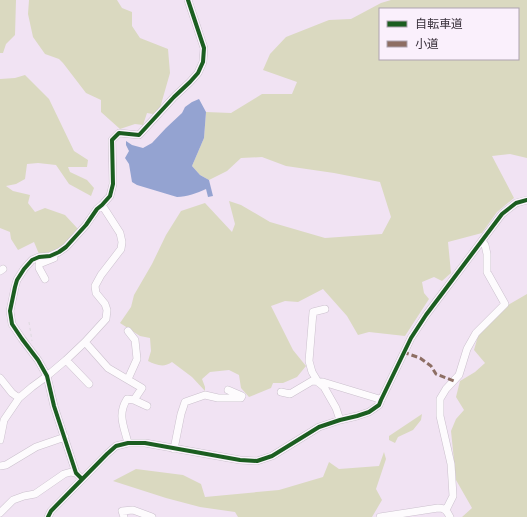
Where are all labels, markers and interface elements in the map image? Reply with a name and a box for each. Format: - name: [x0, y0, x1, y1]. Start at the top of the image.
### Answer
- legend: [379, 8, 519, 60]
- text: 自転車道: [415, 17, 463, 31]
- text: 小道: [415, 37, 439, 51]

